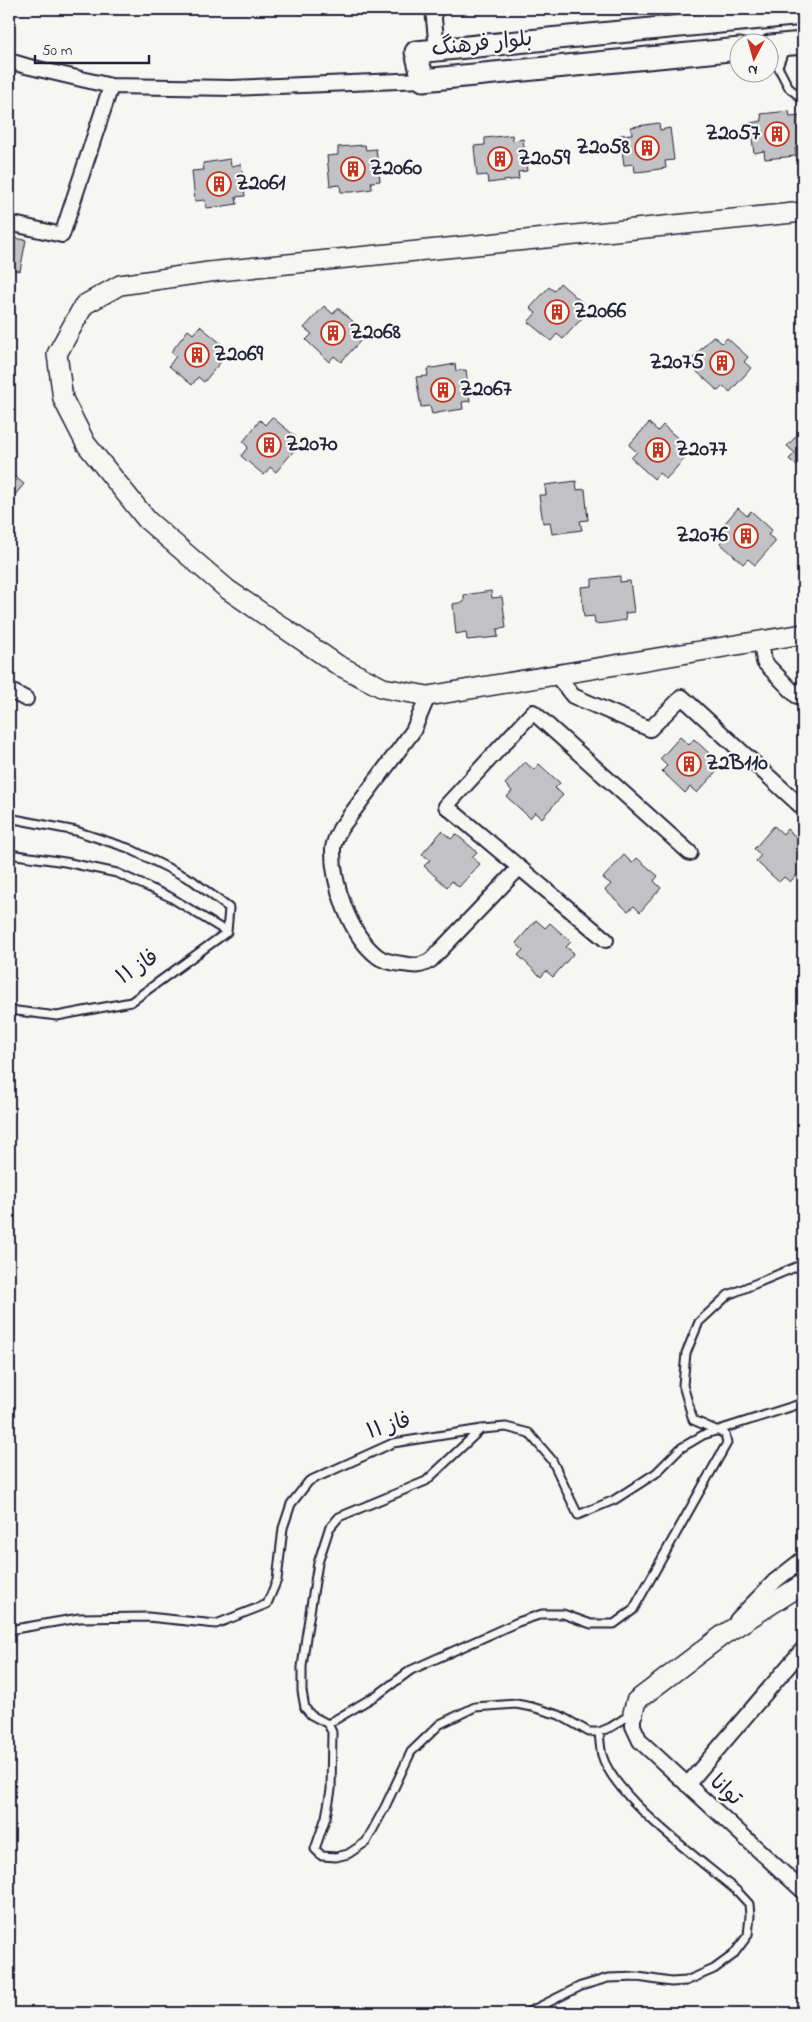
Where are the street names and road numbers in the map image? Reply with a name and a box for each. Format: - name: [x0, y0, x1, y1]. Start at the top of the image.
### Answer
- street label: بلوار فرهنگ: [430, 24, 534, 66]
- street label: فاز ۱۱: [110, 942, 166, 994]
- street label: فاز ۱۱: [363, 1405, 415, 1449]
- street label: توانا: [702, 1768, 749, 1815]

